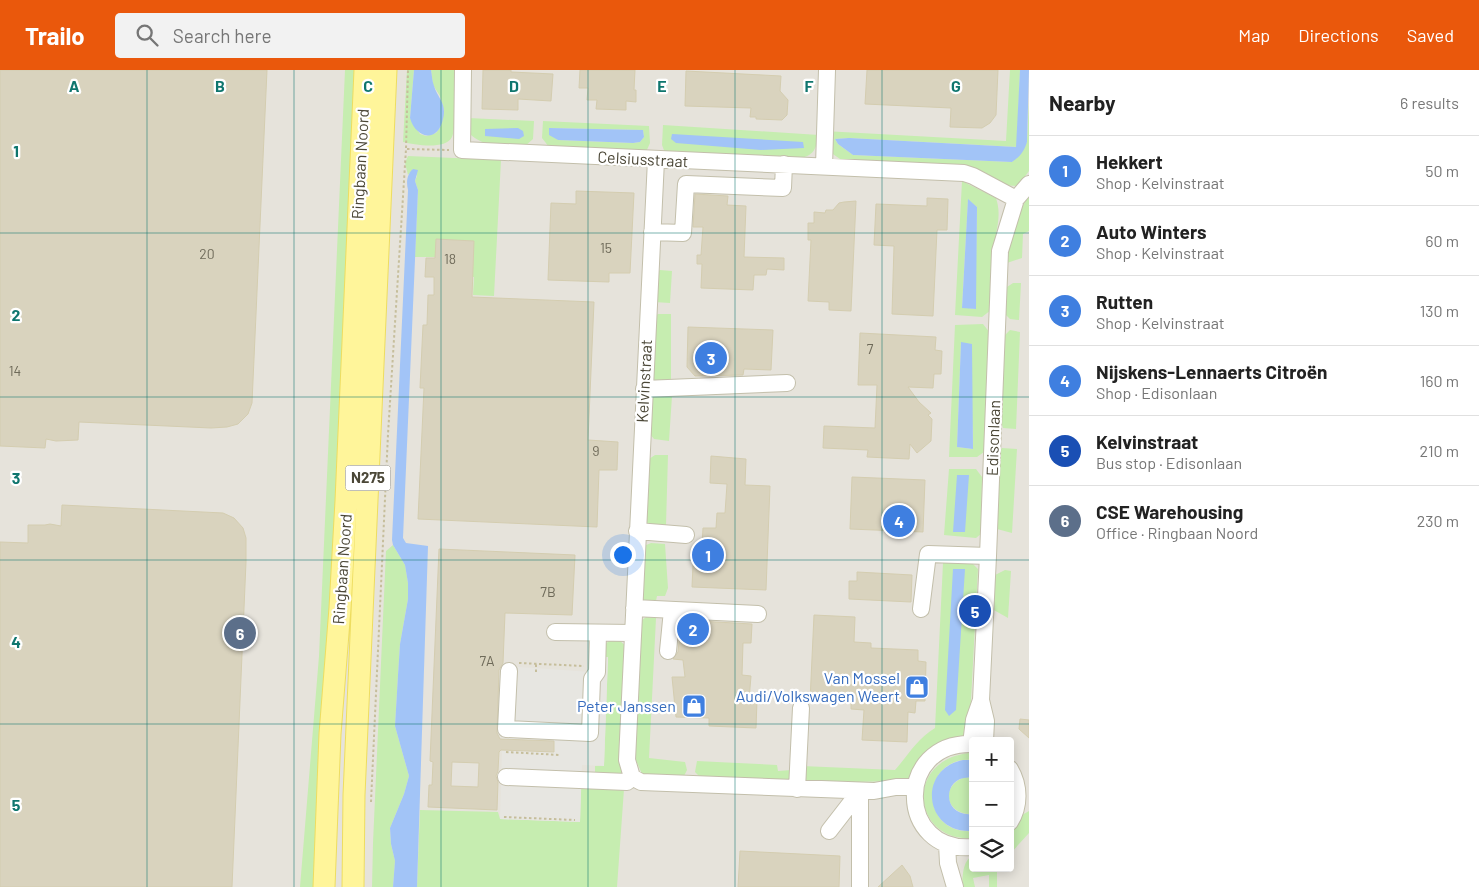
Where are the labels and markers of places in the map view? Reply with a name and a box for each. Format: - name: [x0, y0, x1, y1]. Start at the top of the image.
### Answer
- pin: 3: [695, 339, 727, 377]
- pin: 4: [883, 502, 915, 540]
- pin: 1: [692, 536, 724, 574]
- pin: 5: [959, 592, 991, 630]
- pin: 2: [677, 610, 709, 648]
- pin: 6: [224, 614, 256, 652]
- place label: Van Mossel Audi/Volkswagen Weert: [736, 668, 900, 705]
- shop icon: Van Mossel Audi/Volkswagen Weert: [904, 674, 930, 700]
- shop icon: Peter Janssen: [681, 693, 707, 719]
- place label: Peter Janssen: [577, 696, 676, 715]

